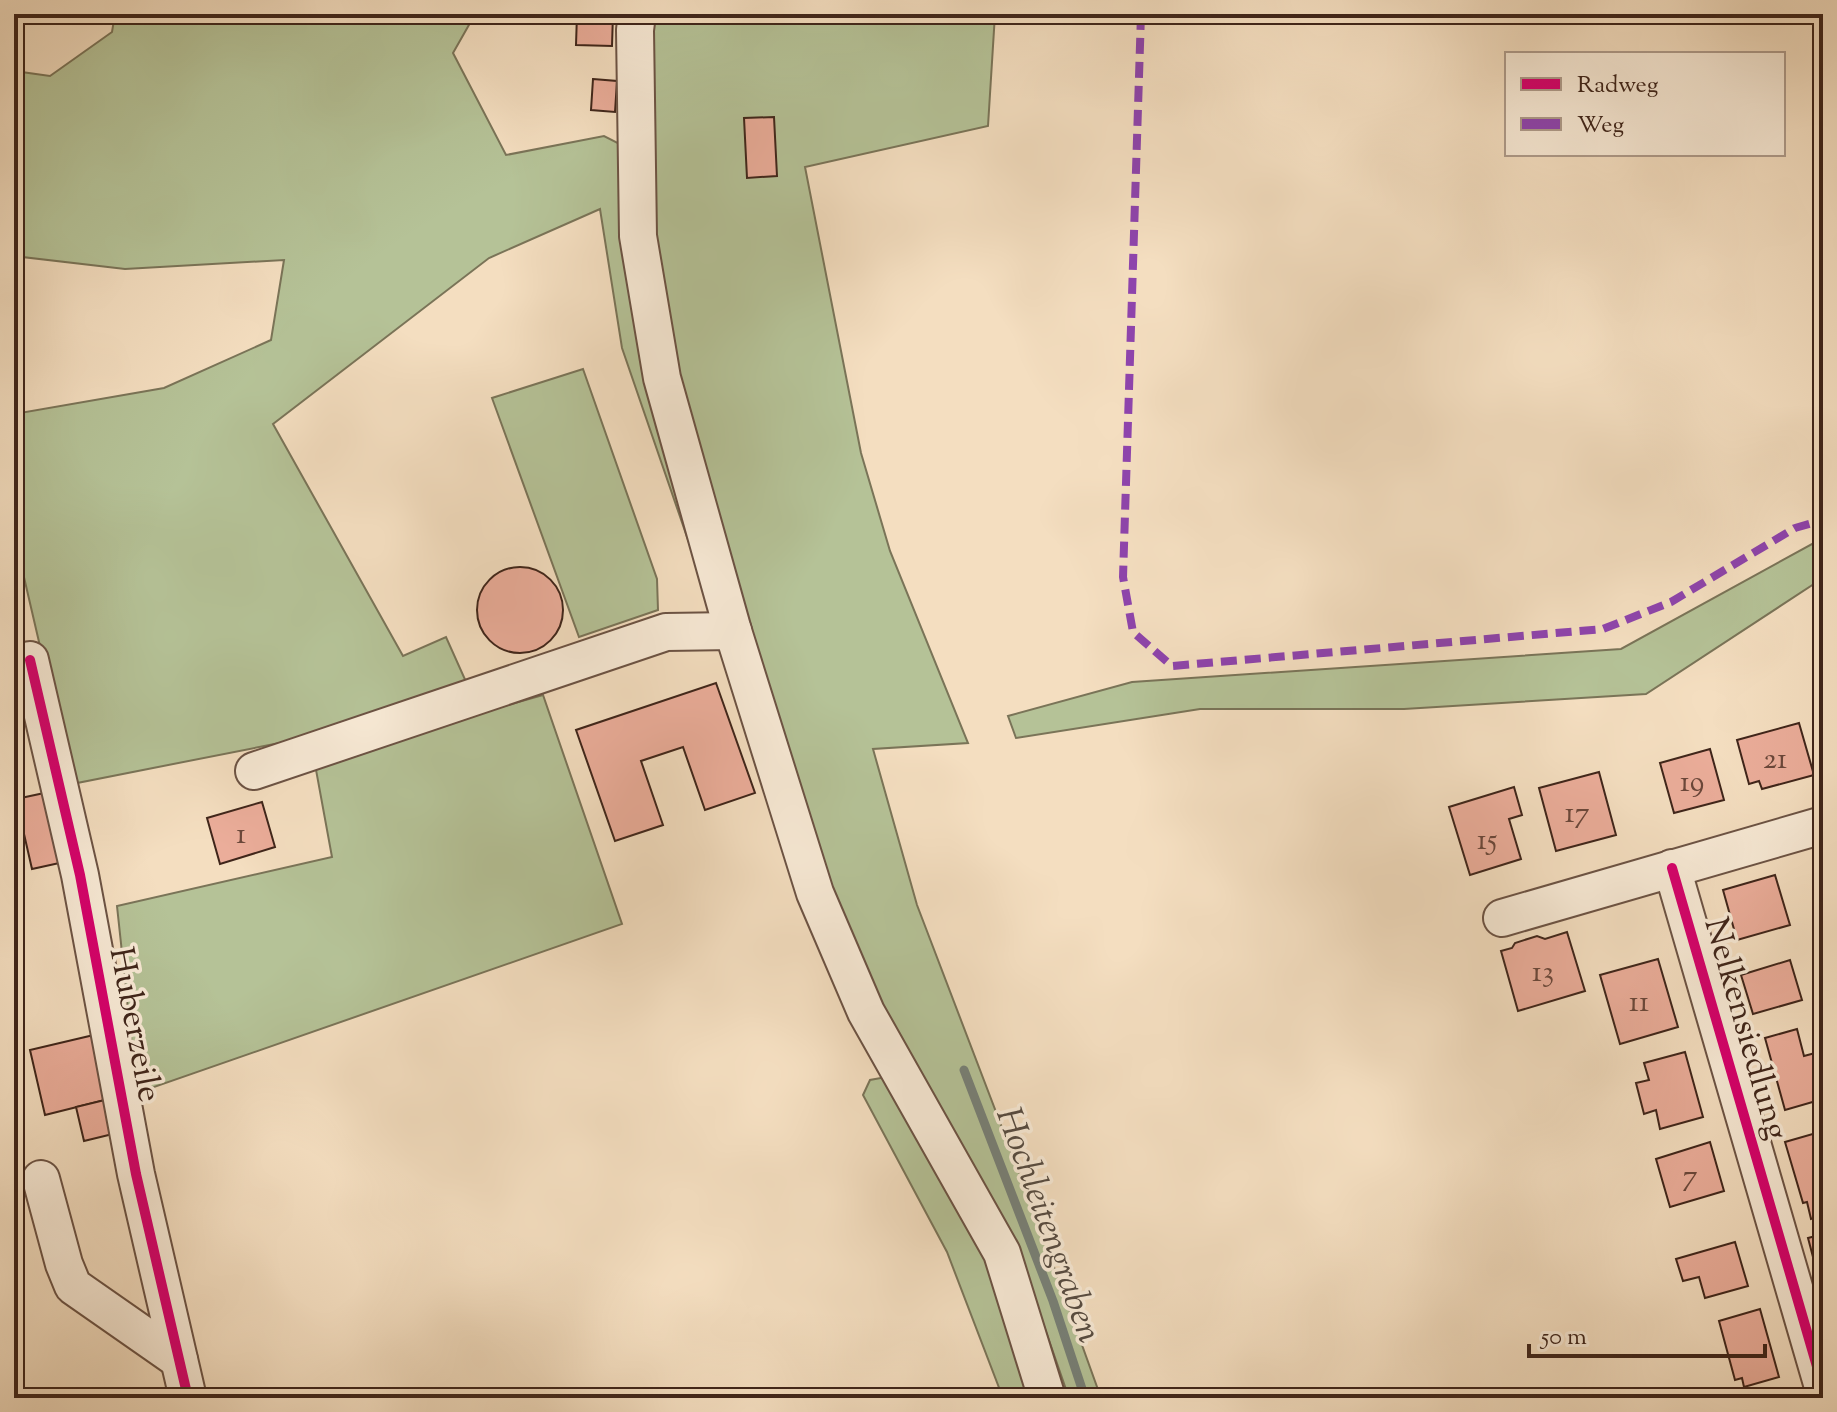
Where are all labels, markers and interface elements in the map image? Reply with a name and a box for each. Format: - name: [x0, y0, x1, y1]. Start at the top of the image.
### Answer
- legend: [1505, 52, 1785, 156]
- text: Radweg: [1577, 69, 1659, 103]
- text: Weg: [1577, 109, 1624, 143]
- house number: 21: [1763, 739, 1787, 782]
- house number: 19: [1680, 762, 1704, 805]
- house number: 17: [1564, 793, 1590, 836]
- house number: 1: [236, 814, 246, 857]
- house number: 15: [1477, 820, 1497, 863]
- street label: Nelkensiedlung: [1690, 912, 1800, 1146]
- street label: Huberzeile: [95, 943, 173, 1106]
- house number: 13: [1532, 952, 1554, 995]
- house number: 11: [1629, 982, 1649, 1025]
- water label: Hochleitengraben: [981, 1100, 1114, 1350]
- house number: 7: [1682, 1156, 1698, 1199]
- scale bar: [1529, 1308, 1765, 1358]
- text: 50 m: [1539, 1321, 1587, 1355]

